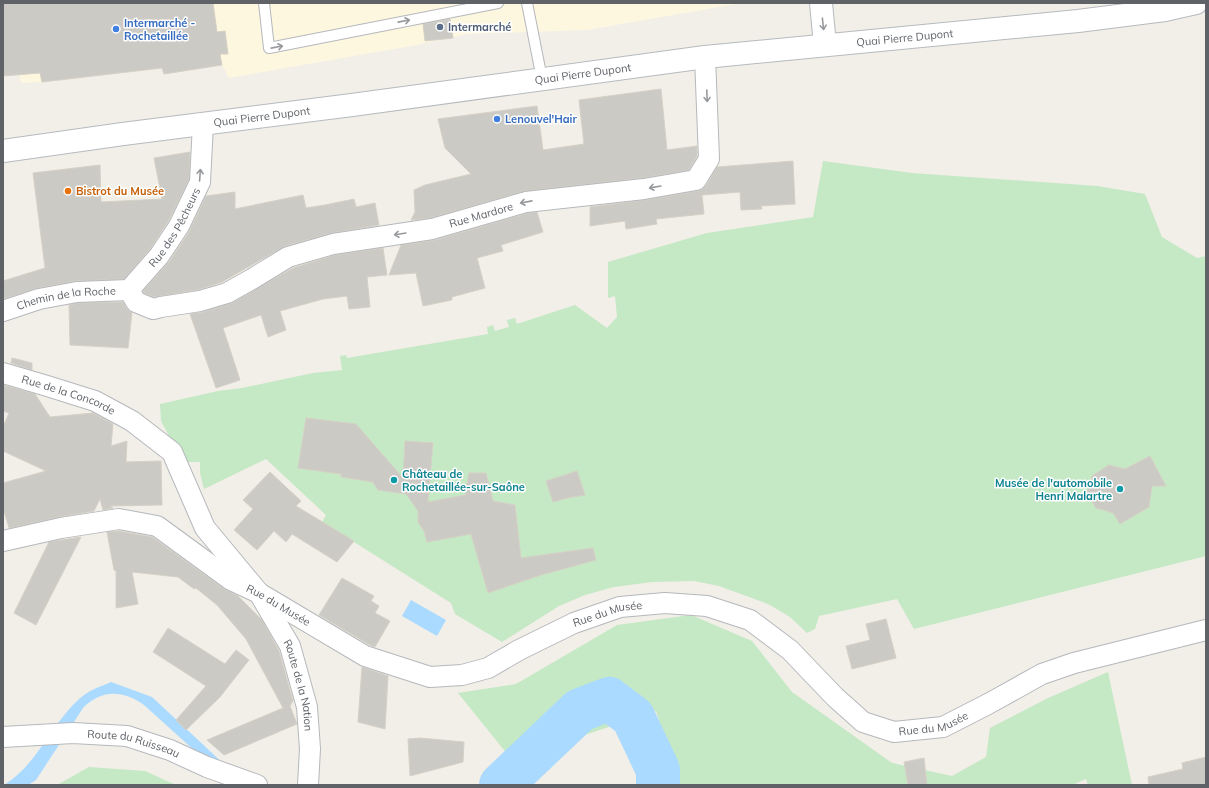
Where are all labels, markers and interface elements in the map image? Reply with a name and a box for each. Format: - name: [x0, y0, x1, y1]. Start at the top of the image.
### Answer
- place label: Intermarché - Rochetaillée: [124, 16, 195, 43]
- one-way arrow: [398, 17, 411, 25]
- one-way arrow: [819, 17, 827, 30]
- place label: Intermarché: [448, 20, 511, 34]
- marker: Intermarché: [435, 22, 445, 32]
- marker: Intermarché - Rochetaillée: [111, 24, 121, 34]
- street label: Quai Pierre Dupont: [856, 26, 954, 49]
- one-way arrow: [270, 42, 283, 50]
- street label: Quai Pierre Dupont: [534, 60, 632, 87]
- one-way arrow: [703, 89, 710, 102]
- street label: Quai Pierre Dupont: [213, 103, 311, 129]
- place label: Lenouvel'Hair: [505, 112, 577, 126]
- marker: Lenouvel'Hair: [492, 114, 502, 124]
- one-way arrow: [197, 169, 204, 182]
- place label: Bistrot du Musée: [76, 184, 164, 198]
- one-way arrow: [649, 184, 662, 192]
- street label: Rue des Pêcheurs: [145, 185, 203, 270]
- marker: Bistrot du Musée: [63, 186, 73, 196]
- street label: Rue Mardore: [448, 199, 515, 231]
- one-way arrow: [519, 199, 532, 207]
- one-way arrow: [394, 230, 407, 238]
- street label: Chemin de la Roche: [15, 284, 116, 313]
- street label: Rue de la Concorde: [20, 372, 118, 418]
- place label: Château de Rochetaillée-sur-Saône: [402, 467, 525, 494]
- marker: Château de Rochetaillée-sur-Saône: [389, 475, 399, 485]
- place label: Musée de l'automobile Henri Malartre: [995, 476, 1112, 503]
- marker: Musée de l'automobile Henri Malartre: [1115, 484, 1125, 494]
- street label: Rue du Musée: [244, 581, 313, 629]
- street label: Rue du Musée: [571, 598, 643, 630]
- street label: Route de la Nation: [281, 637, 316, 732]
- street label: Rue du Musée: [898, 708, 971, 738]
- street label: Route du Ruisseau: [87, 727, 182, 761]

